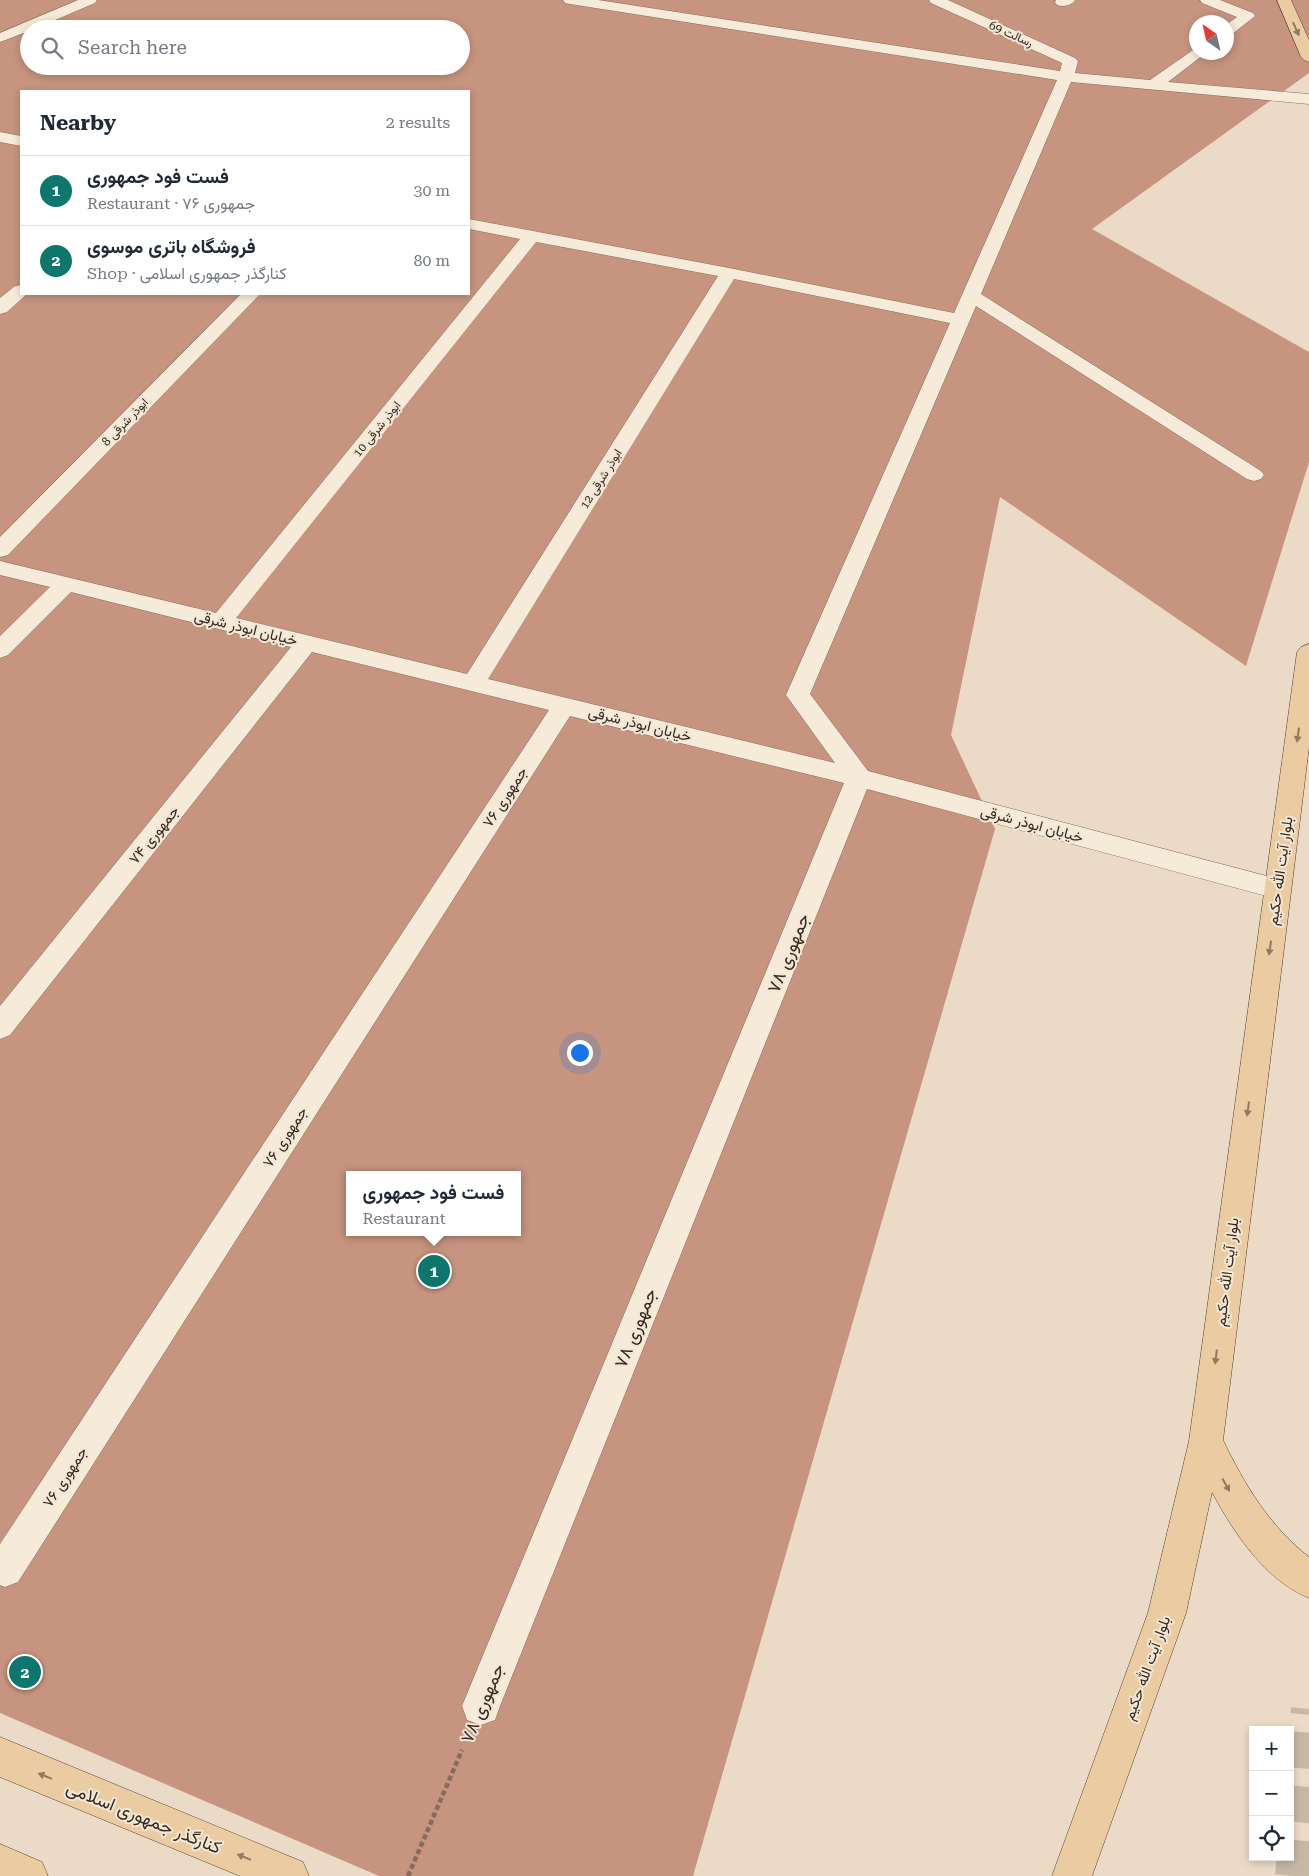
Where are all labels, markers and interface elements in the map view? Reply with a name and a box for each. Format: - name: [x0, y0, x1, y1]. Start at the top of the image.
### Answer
- north arrow: [1189, 15, 1234, 60]
- street label: رسالت 69: [986, 18, 1035, 51]
- search box: [20, 20, 470, 75]
- one-way arrow: [1293, 22, 1301, 36]
- icon: search: [38, 34, 66, 62]
- text: Search here: [78, 36, 187, 59]
- text: Nearby: [40, 111, 116, 135]
- text: 2 results: [386, 113, 450, 132]
- text: فست فود جمهوری: [87, 165, 229, 188]
- text: 1: [52, 181, 60, 200]
- text: 30 m: [413, 181, 450, 200]
- text: Restaurant · جمهوری ۷۶: [87, 194, 255, 213]
- text: فروشگاه باتری موسوی: [87, 235, 256, 258]
- text: 2: [52, 251, 60, 270]
- text: 80 m: [413, 251, 450, 270]
- text: Shop · کنارگذر جمهوری اسلامی: [87, 264, 287, 283]
- street label: ابوذر شرقی 8: [99, 395, 152, 449]
- street label: ابوذر شرقی 10: [350, 398, 404, 460]
- street label: ابوذر شرقی 12: [577, 447, 626, 512]
- street label: خیابان ابوذر شرقی: [192, 606, 299, 650]
- street label: خیابان ابوذر شرقی: [586, 702, 693, 746]
- one-way arrow: [1294, 727, 1302, 743]
- street label: جمهوری ۷۶: [479, 763, 532, 831]
- street label: جمهوری ۷۴: [125, 802, 184, 868]
- street label: خیابان ابوذر شرقی: [978, 802, 1085, 847]
- street label: بلوار آیت الله حکیم: [1263, 816, 1298, 927]
- street label: جمهوری ۷۸: [763, 910, 814, 996]
- one-way arrow: [1266, 940, 1274, 956]
- your location: [567, 1040, 593, 1066]
- one-way arrow: [1244, 1101, 1252, 1117]
- street label: جمهوری ۷۶: [259, 1103, 312, 1171]
- popup: [346, 1171, 521, 1236]
- text: فست فود جمهوری: [363, 1181, 504, 1204]
- text: Restaurant: [363, 1209, 446, 1228]
- street label: بلوار آیت الله حکیم: [1211, 1217, 1244, 1328]
- pin: 1: [418, 1252, 450, 1290]
- street label: جمهوری ۷۸: [610, 1285, 661, 1371]
- one-way arrow: [1212, 1349, 1220, 1365]
- street label: جمهوری ۷۶: [39, 1443, 92, 1511]
- one-way arrow: [1222, 1479, 1231, 1492]
- street label: بلوار آیت الله حکیم: [1120, 1613, 1175, 1723]
- pin: 2: [9, 1653, 41, 1691]
- street label: جمهوری ۷۸: [456, 1660, 509, 1746]
- map controls: [1249, 1726, 1294, 1861]
- button: +: [1249, 1726, 1294, 1771]
- one-way arrow: [38, 1771, 52, 1779]
- button: −: [1249, 1771, 1294, 1816]
- street label: کنارگذر جمهوری اسلامی: [63, 1776, 225, 1859]
- button: locate: [1249, 1816, 1294, 1861]
- one-way arrow: [237, 1853, 251, 1861]

